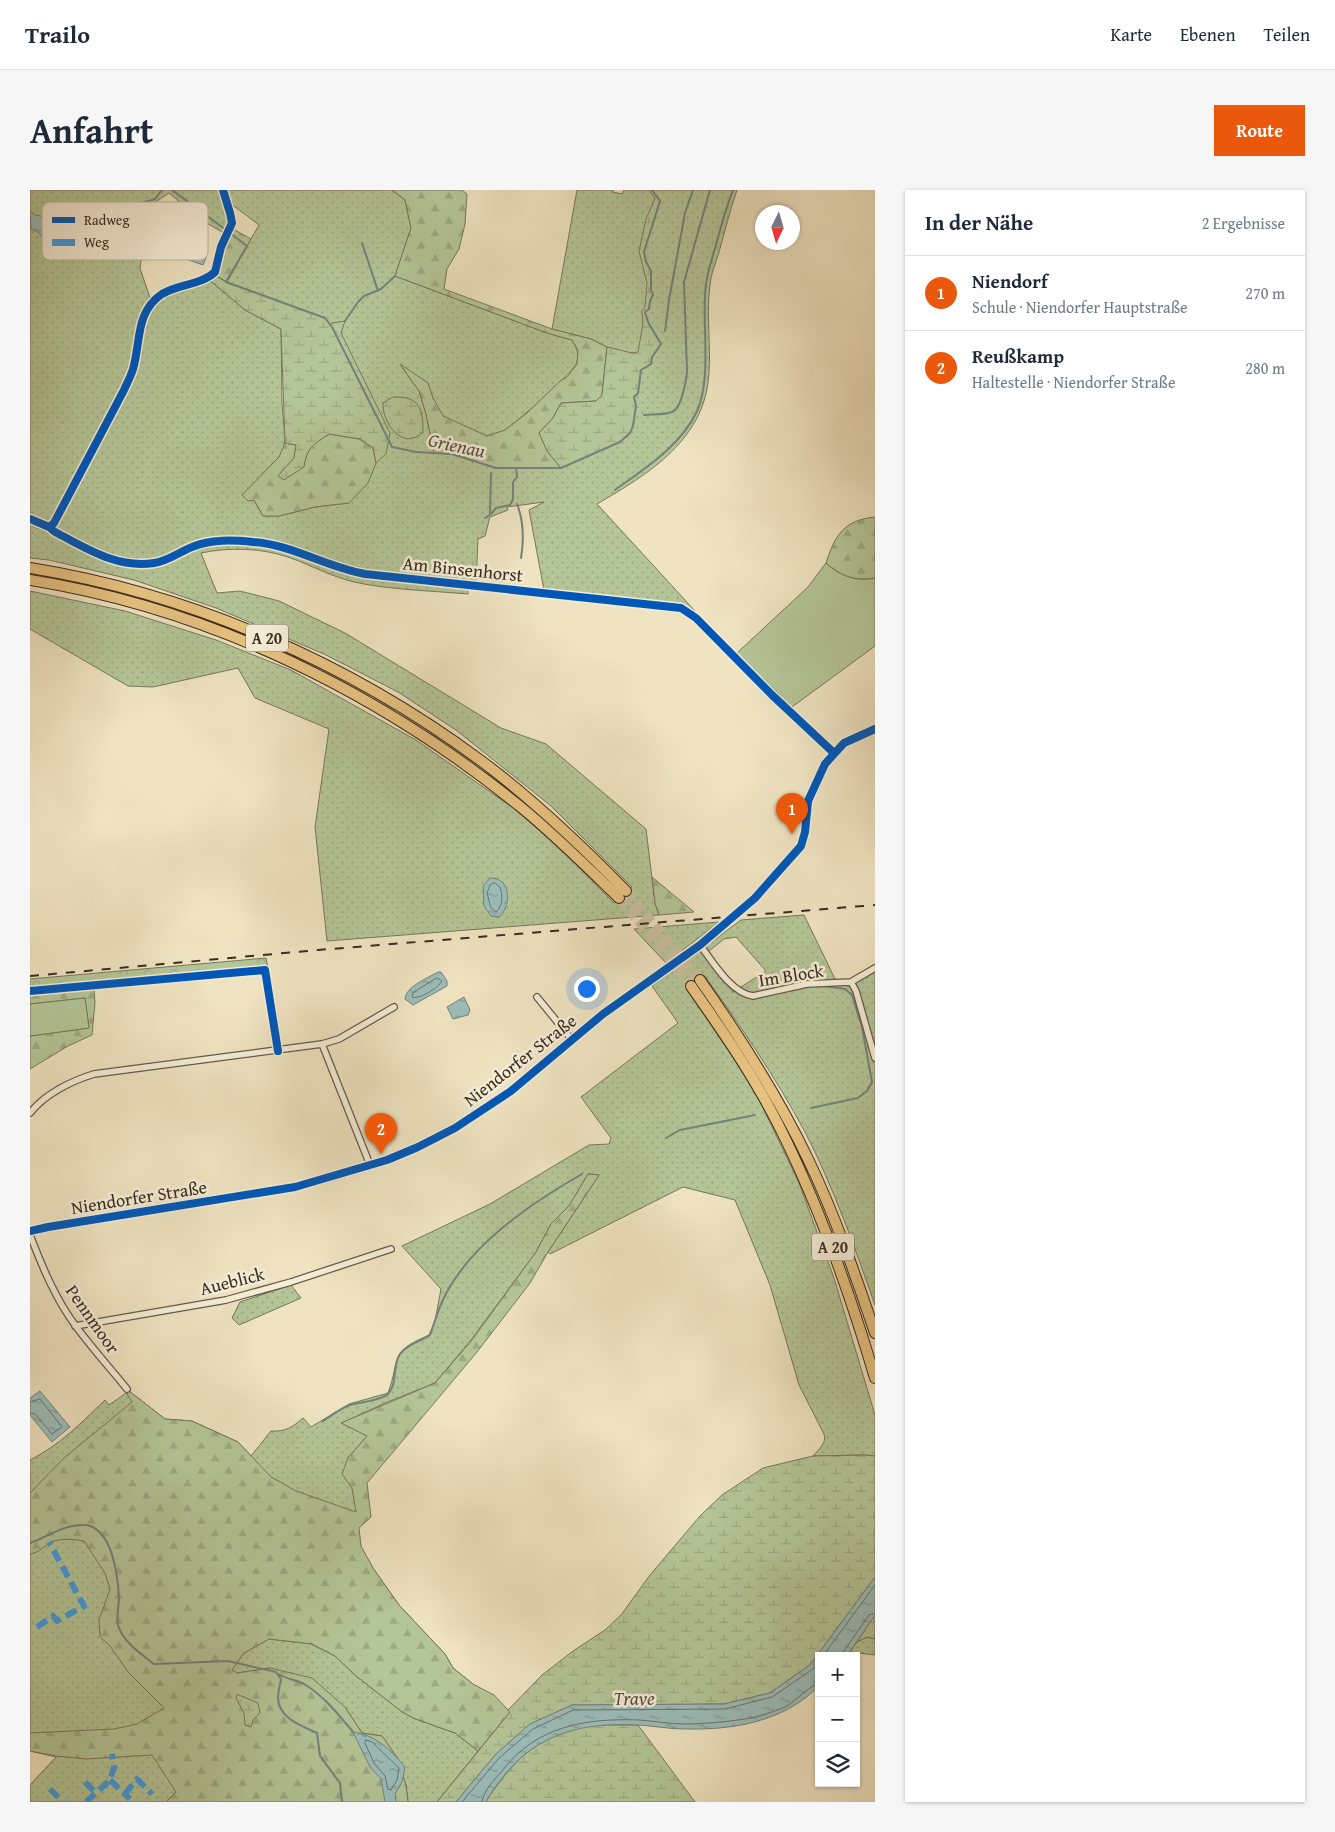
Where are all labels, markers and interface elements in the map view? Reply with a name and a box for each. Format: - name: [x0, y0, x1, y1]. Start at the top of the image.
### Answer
- text: Trailo: [25, 17, 90, 52]
- text: Karte: [1111, 21, 1152, 48]
- text: Ebenen: [1180, 21, 1236, 48]
- text: Teilen: [1264, 21, 1310, 48]
- text: Anfahrt: [30, 105, 153, 156]
- button: Route: [1214, 105, 1305, 156]
- legend: [42, 202, 208, 260]
- north arrow: [755, 205, 800, 250]
- text: In der Nähe: [925, 207, 1033, 238]
- text: Radweg: [84, 210, 129, 230]
- text: 2 Ergebnisse: [1202, 211, 1285, 235]
- text: Weg: [84, 232, 109, 252]
- text: Niendorf: [972, 267, 1048, 295]
- text: 1: [937, 281, 945, 305]
- text: 270 m: [1245, 281, 1285, 305]
- text: Schule · Niendorfer Hauptstraße: [972, 295, 1188, 319]
- text: Reußkamp: [972, 342, 1064, 370]
- text: 2: [937, 356, 945, 380]
- text: 280 m: [1245, 356, 1285, 380]
- text: Haltestelle · Niendorfer Straße: [972, 370, 1175, 394]
- water label: Grienau: [426, 425, 488, 465]
- street label: Am Binsenhorst: [401, 549, 525, 589]
- road number: A 20: [246, 624, 288, 652]
- pin: 1: [776, 793, 808, 834]
- street label: Im Block: [757, 956, 826, 993]
- your location: [574, 976, 600, 1002]
- street label: Niendorfer Straße: [458, 1007, 582, 1113]
- pin: 2: [365, 1113, 397, 1154]
- street label: Niendorfer Straße: [69, 1173, 209, 1221]
- road number: A 20: [812, 1234, 854, 1260]
- street label: Aueblick: [197, 1260, 268, 1302]
- street label: Pennmoor: [59, 1279, 127, 1360]
- map controls: [815, 1652, 860, 1787]
- button: +: [815, 1652, 860, 1697]
- water label: Trave: [613, 1684, 655, 1712]
- button: −: [815, 1697, 860, 1742]
- button: layers: [815, 1742, 860, 1787]

